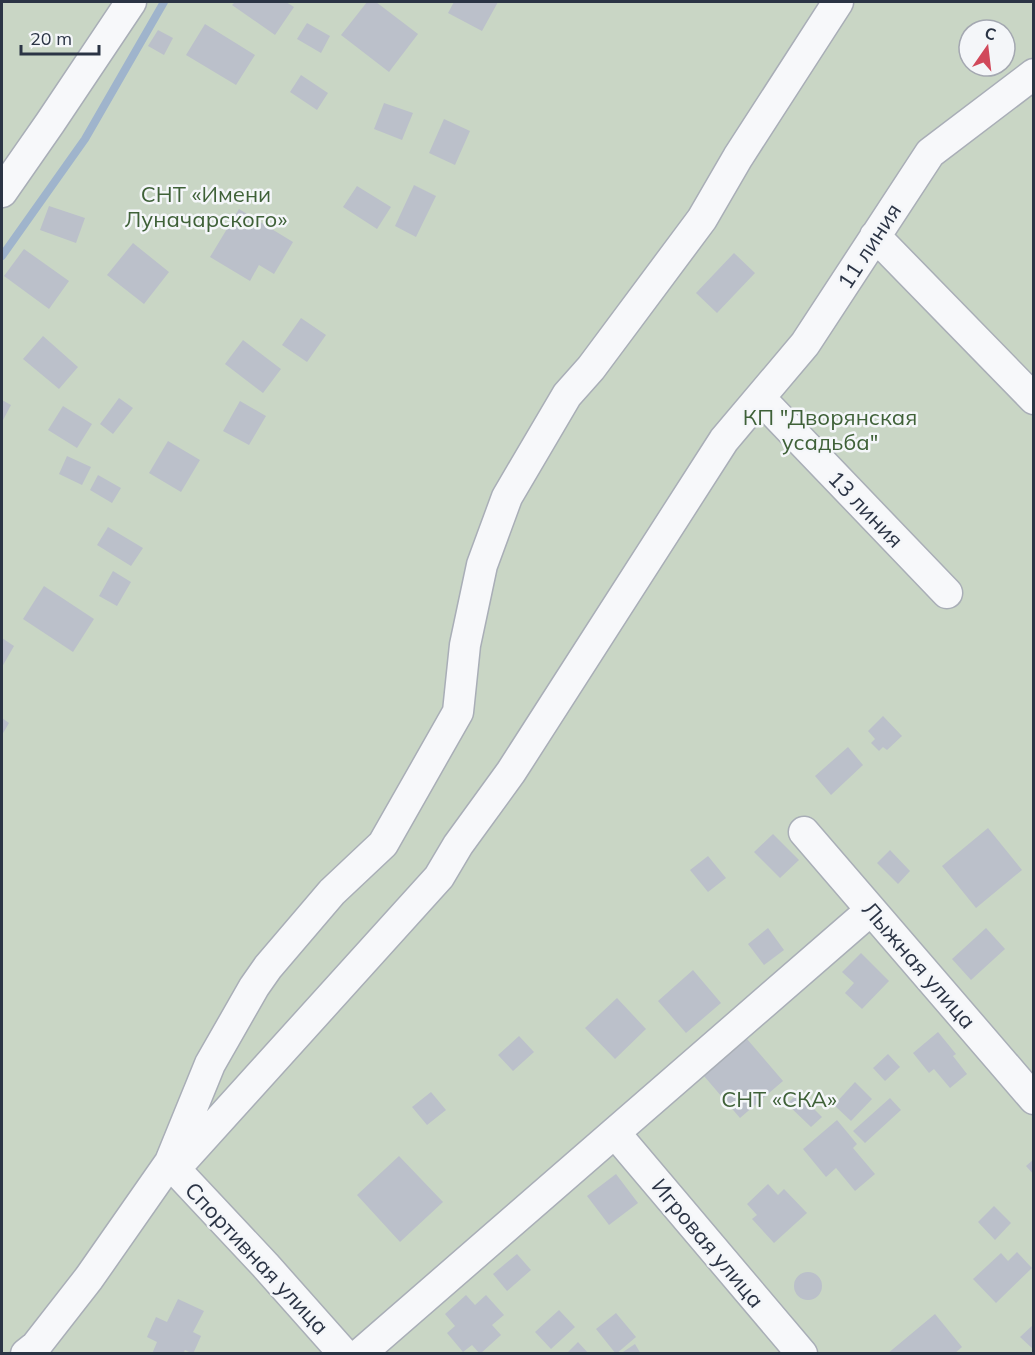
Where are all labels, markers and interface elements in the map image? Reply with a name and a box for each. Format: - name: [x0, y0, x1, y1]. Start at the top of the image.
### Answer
- scale bar: [21, 18, 99, 56]
- north arrow: [957, 18, 1017, 78]
- text: С: [983, 22, 998, 44]
- text: 20 m: [30, 27, 72, 50]
- park label: СНТ «Имени Луначарского»: [125, 180, 288, 233]
- street label: 11 линия: [831, 198, 907, 294]
- park label: КП "Дворянская усадьба": [743, 403, 917, 456]
- street label: 13 линия: [822, 465, 910, 553]
- street label: Лыжная улица: [856, 896, 982, 1034]
- park label: СНТ «СКА»: [721, 1085, 837, 1113]
- street label: Игровая улица: [646, 1173, 770, 1313]
- street label: Спортивная улица: [179, 1176, 335, 1340]

